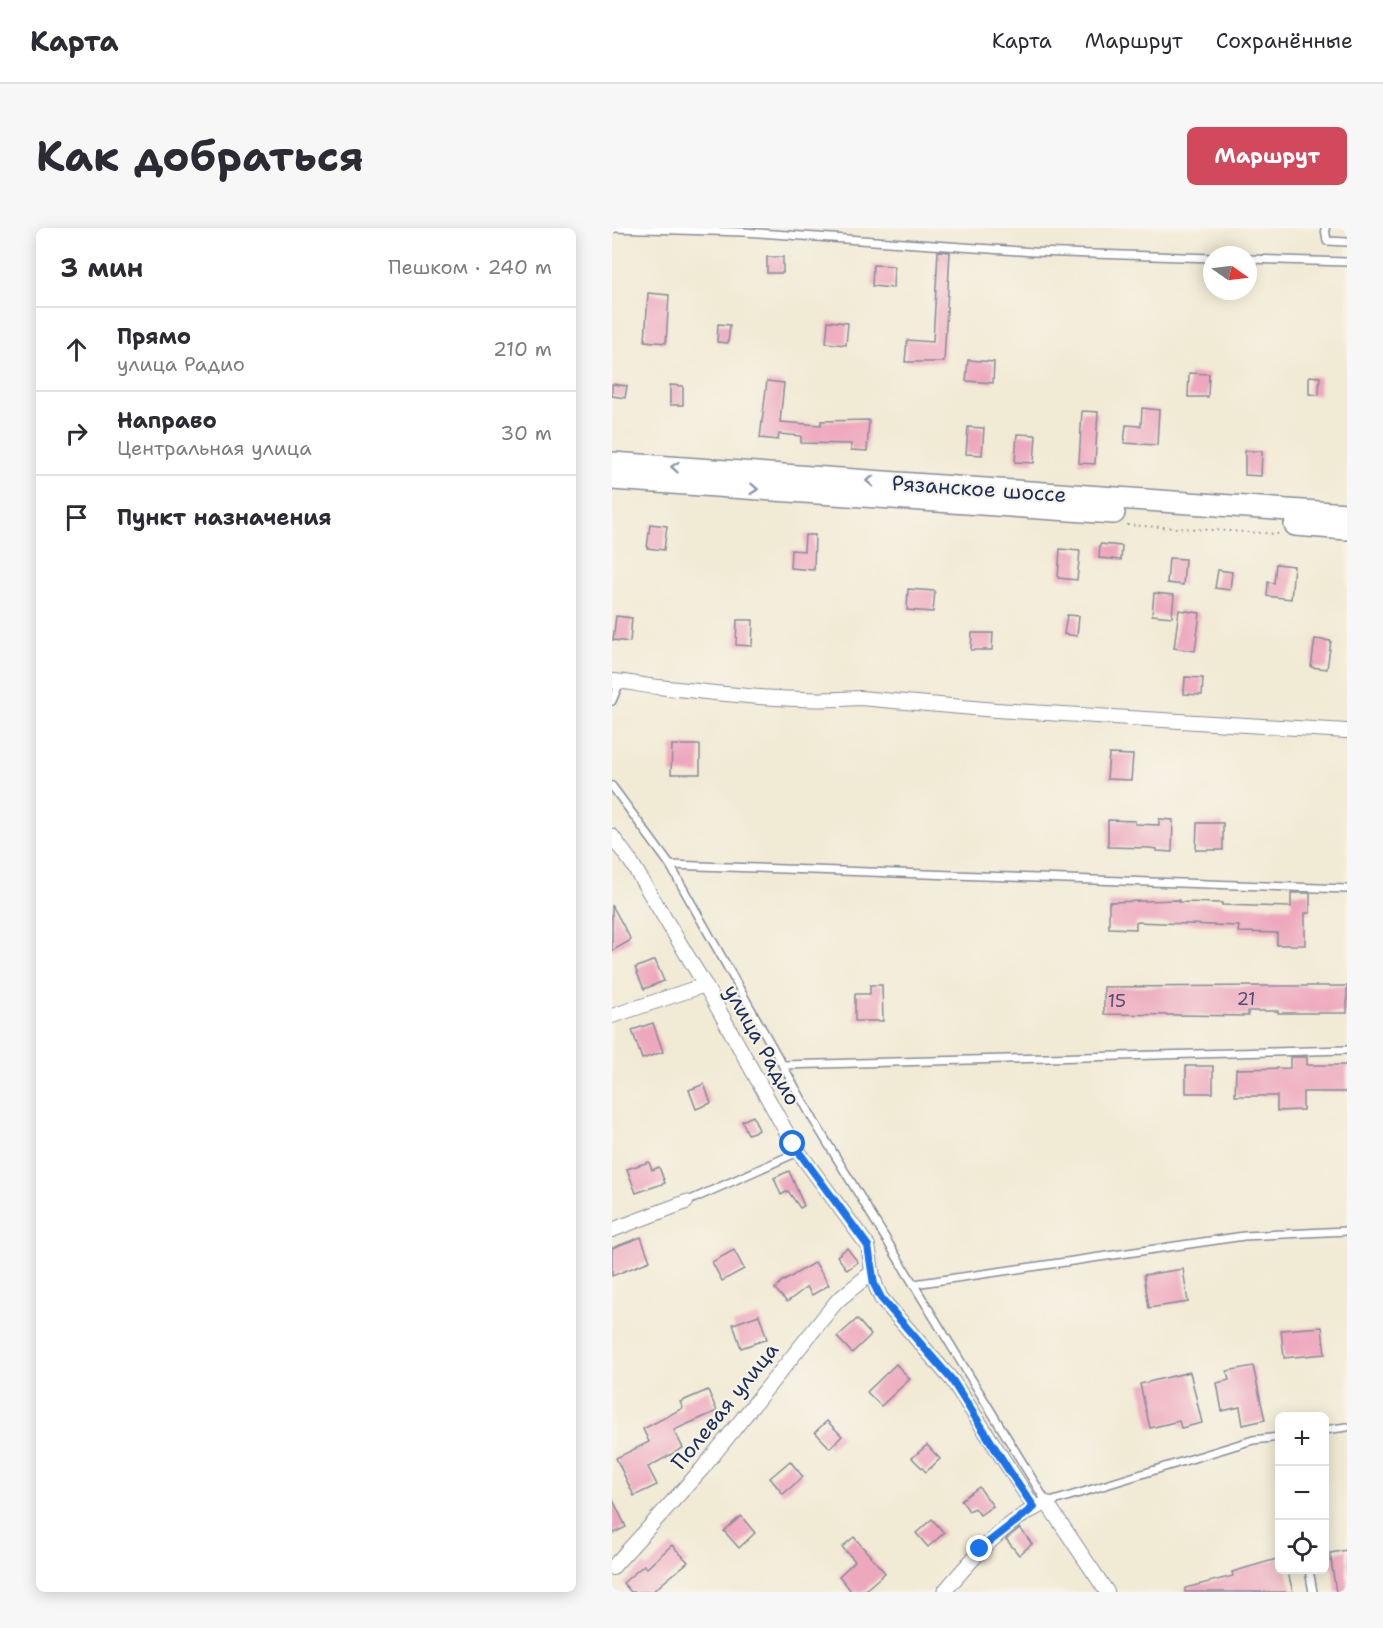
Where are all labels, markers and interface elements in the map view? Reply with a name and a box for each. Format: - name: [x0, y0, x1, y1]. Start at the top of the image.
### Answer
- text: Карта: [30, 22, 119, 60]
- text: Карта: [992, 27, 1052, 55]
- text: Маршрут: [1085, 27, 1183, 55]
- text: Сохранённые: [1216, 27, 1353, 55]
- button: Маршрут: [1187, 127, 1347, 185]
- text: Как добраться: [36, 128, 364, 184]
- north arrow: [1203, 246, 1257, 300]
- text: 3 мин: [60, 250, 143, 285]
- text: Пешком · 240 m: [388, 254, 552, 280]
- text: Прямо: [117, 322, 191, 351]
- icon: ahead: [60, 333, 93, 366]
- text: 210 m: [493, 336, 552, 362]
- text: улица Радио: [117, 351, 245, 377]
- text: Направо: [117, 406, 217, 435]
- icon: right: [60, 417, 93, 450]
- text: 30 m: [500, 420, 552, 446]
- text: Центральная улица: [117, 435, 312, 461]
- one-way arrow: [671, 461, 680, 474]
- street label: Рязанское шоссе: [891, 469, 1067, 509]
- one-way arrow: [865, 475, 874, 488]
- one-way arrow: [750, 482, 759, 495]
- icon: arrive: [60, 501, 93, 534]
- text: Пункт назначения: [117, 503, 331, 532]
- street label: улица Радио: [717, 979, 807, 1111]
- house number: 21: [1236, 987, 1256, 1011]
- house number: 15: [1108, 989, 1126, 1013]
- route start: [779, 1130, 805, 1156]
- street label: Полевая улица: [665, 1337, 785, 1475]
- map controls: [1275, 1412, 1329, 1574]
- button: +: [1275, 1412, 1329, 1466]
- button: −: [1275, 1466, 1329, 1520]
- button: locate: [1275, 1520, 1329, 1574]
- route end: [966, 1535, 992, 1561]

